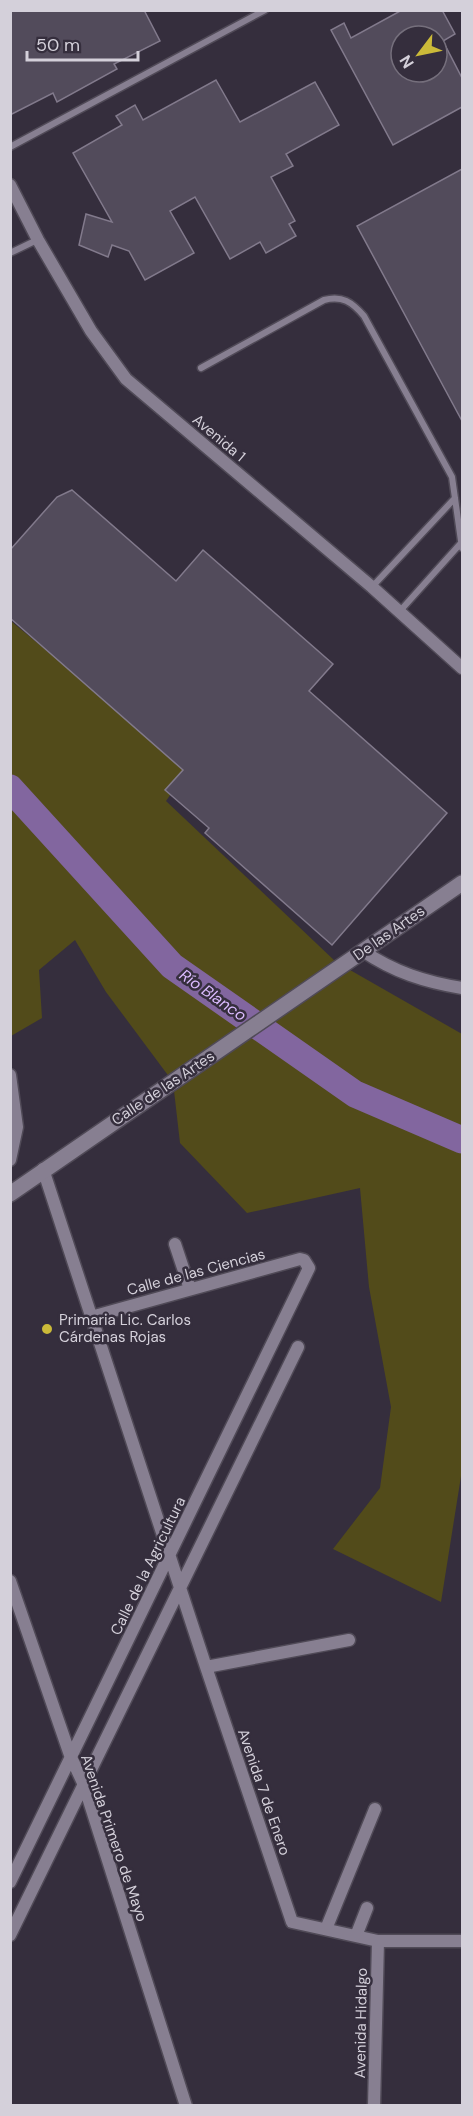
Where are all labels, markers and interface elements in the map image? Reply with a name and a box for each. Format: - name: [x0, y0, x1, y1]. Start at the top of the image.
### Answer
- scale bar: [27, 24, 138, 62]
- north arrow: [389, 24, 449, 84]
- text: 50 m: [36, 33, 80, 57]
- text: N: [395, 51, 419, 72]
- street label: Avenida 1: [188, 410, 250, 466]
- street label: De las Artes: [349, 901, 429, 965]
- water label: Río Blanco: [175, 964, 251, 1026]
- street label: Calle de las Artes: [108, 1046, 218, 1130]
- street label: Calle de las Ciencias: [125, 1244, 267, 1300]
- place label: Primaria Lic. Carlos Cárdenas Rojas: [59, 1310, 191, 1347]
- marker: Primaria Lic. Carlos Cárdenas Rojas: [40, 1322, 54, 1336]
- street label: Calle de la Agricultura: [106, 1493, 190, 1639]
- street label: Avenida 7 de Enero: [233, 1726, 295, 1858]
- street label: Avenida Primero de Mayo: [76, 1752, 152, 1925]
- street label: Avenida Hidalgo: [350, 1967, 372, 2079]

